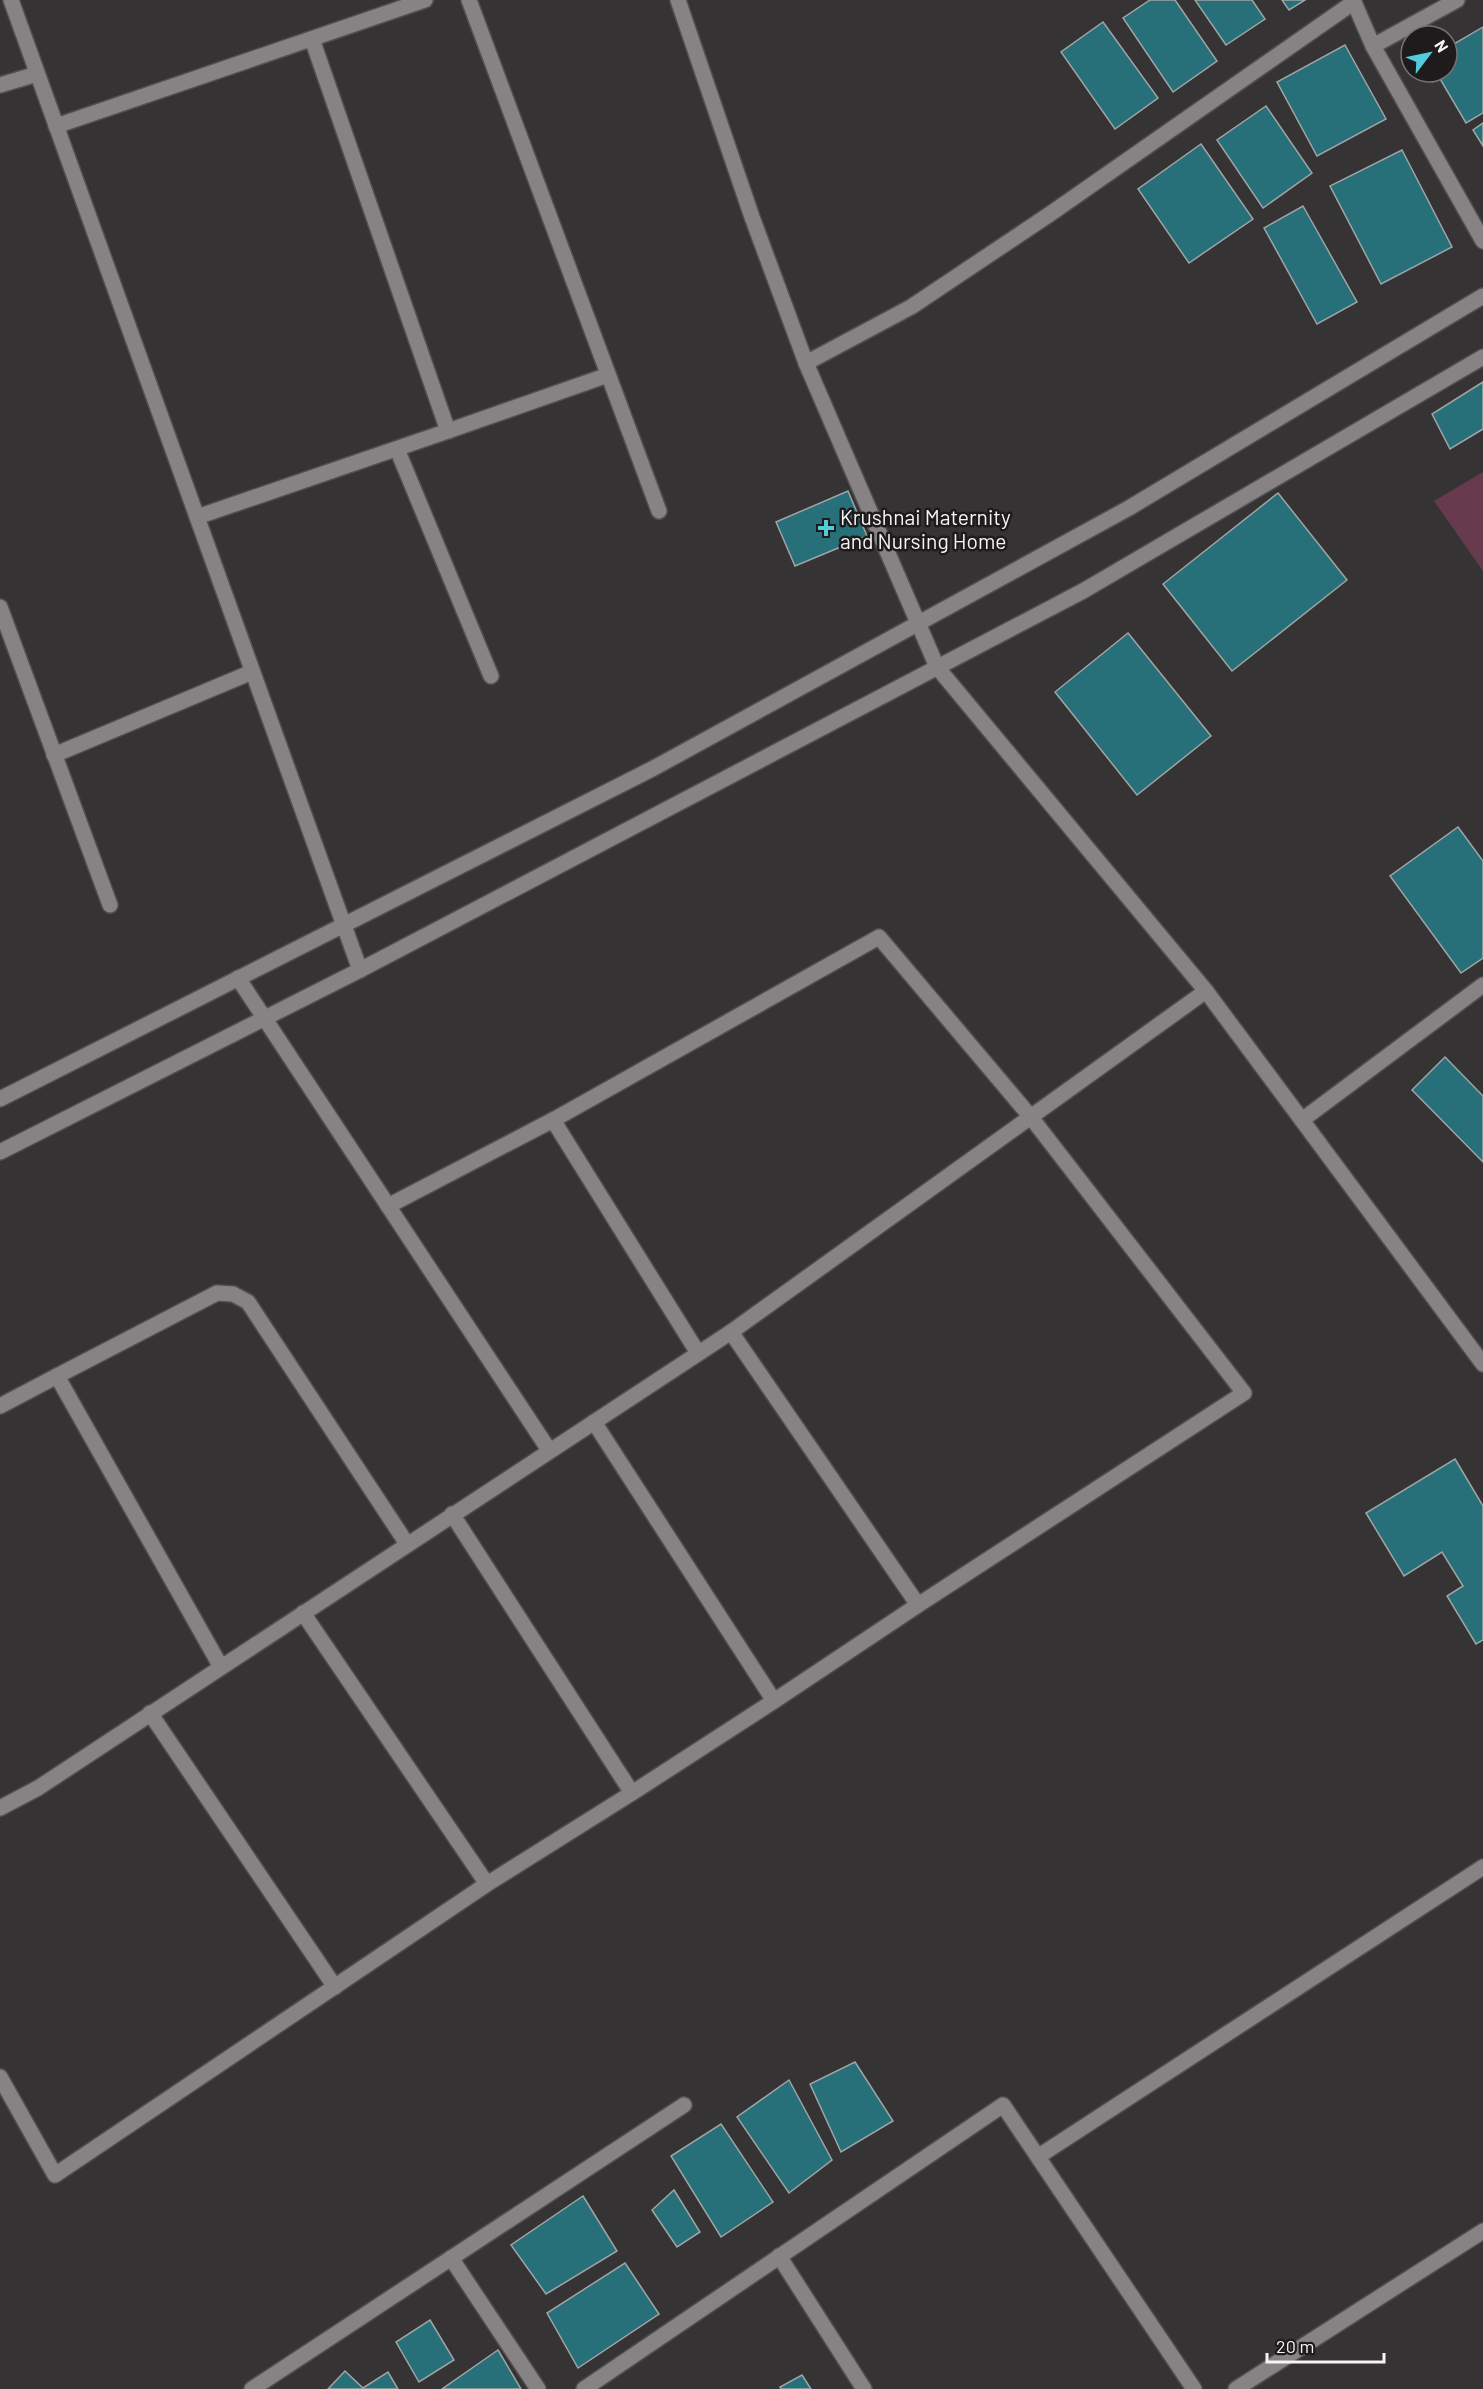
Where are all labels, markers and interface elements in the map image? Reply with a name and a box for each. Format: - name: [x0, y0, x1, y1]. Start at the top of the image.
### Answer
- north arrow: [1399, 24, 1459, 84]
- text: N: [1431, 36, 1453, 55]
- place label: Krushnai Maternity and Nursing Home: [840, 504, 1011, 553]
- marker: Krushnai Maternity and Nursing Home: [817, 519, 835, 537]
- scale bar: [1267, 2326, 1384, 2364]
- text: 20 m: [1276, 2335, 1314, 2357]

